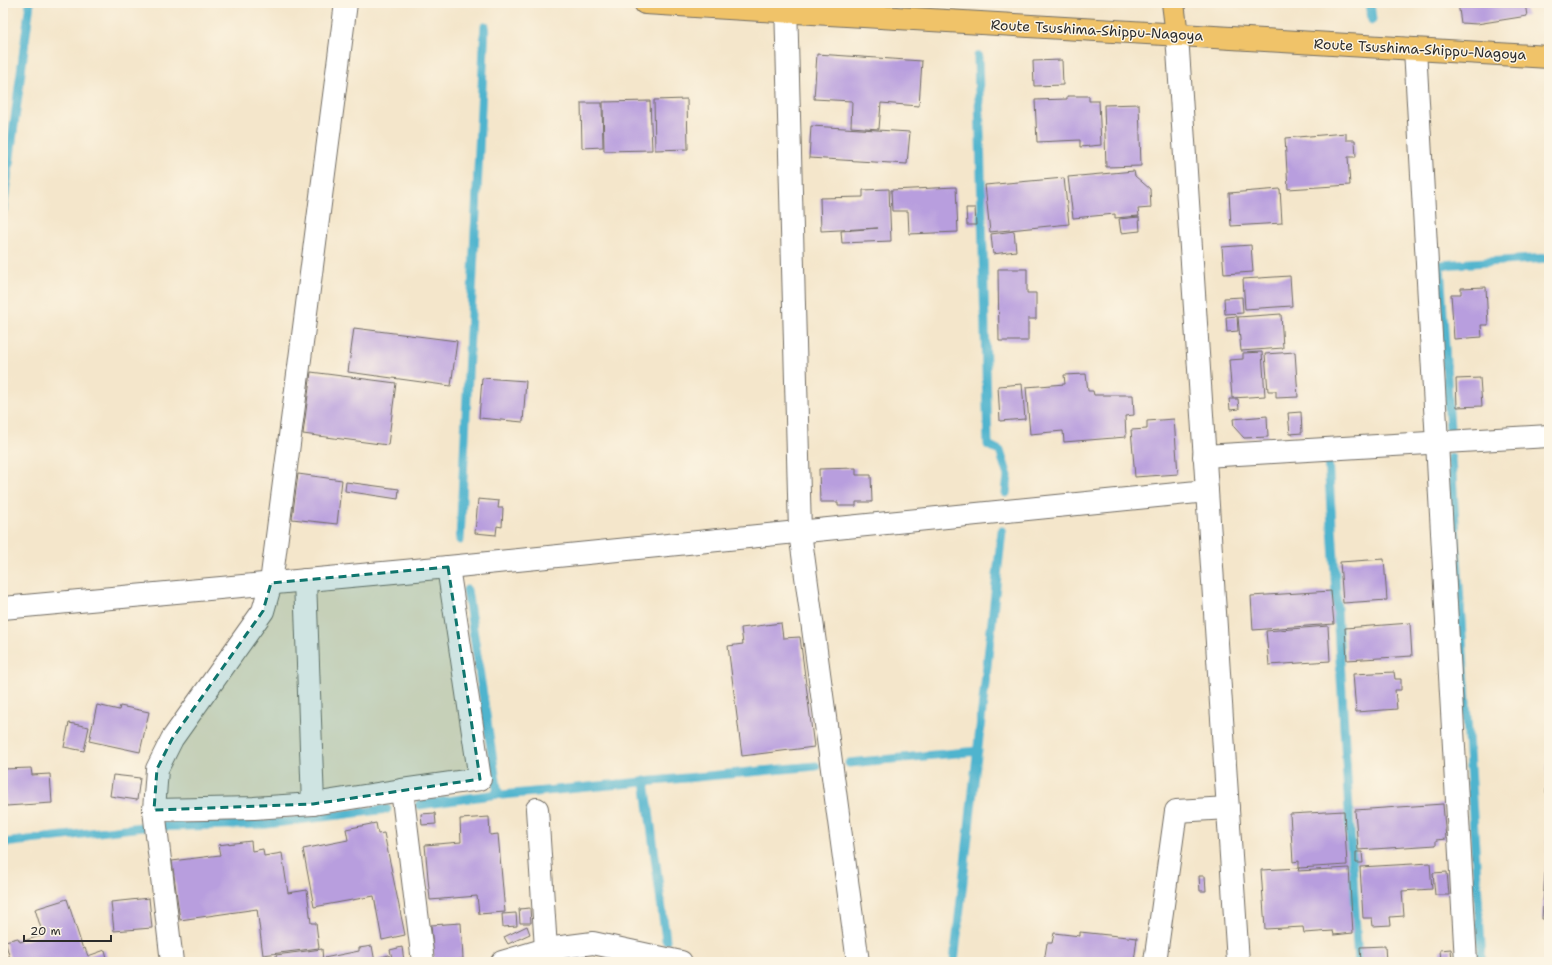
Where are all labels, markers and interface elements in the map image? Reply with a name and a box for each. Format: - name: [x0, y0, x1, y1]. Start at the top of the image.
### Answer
- street label: Route Tsushima-Shippu-Nagoya: [990, 15, 1204, 45]
- street label: Route Tsushima-Shippu-Nagoya: [1313, 34, 1527, 64]
- scale bar: [24, 917, 111, 943]
- text: 20 m: [30, 923, 61, 939]

